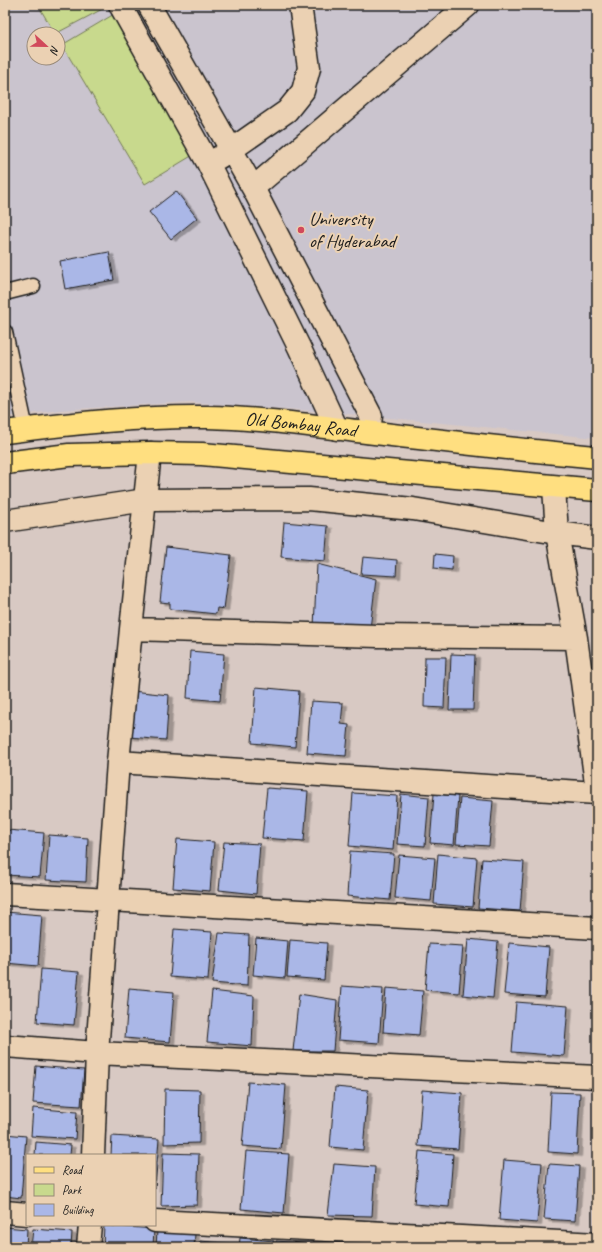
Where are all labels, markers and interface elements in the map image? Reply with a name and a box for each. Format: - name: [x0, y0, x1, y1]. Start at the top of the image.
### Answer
- north arrow: [26, 26, 66, 66]
- text: N: [47, 44, 63, 58]
- place label: University of Hyderabad: [309, 207, 398, 253]
- marker: University of Hyderabad: [296, 225, 306, 235]
- street label: Old Bombay Road: [244, 407, 360, 443]
- legend: [26, 1154, 156, 1226]
- text: Road: [62, 1162, 84, 1178]
- text: Park: [62, 1182, 83, 1198]
- text: Building: [62, 1202, 94, 1218]

